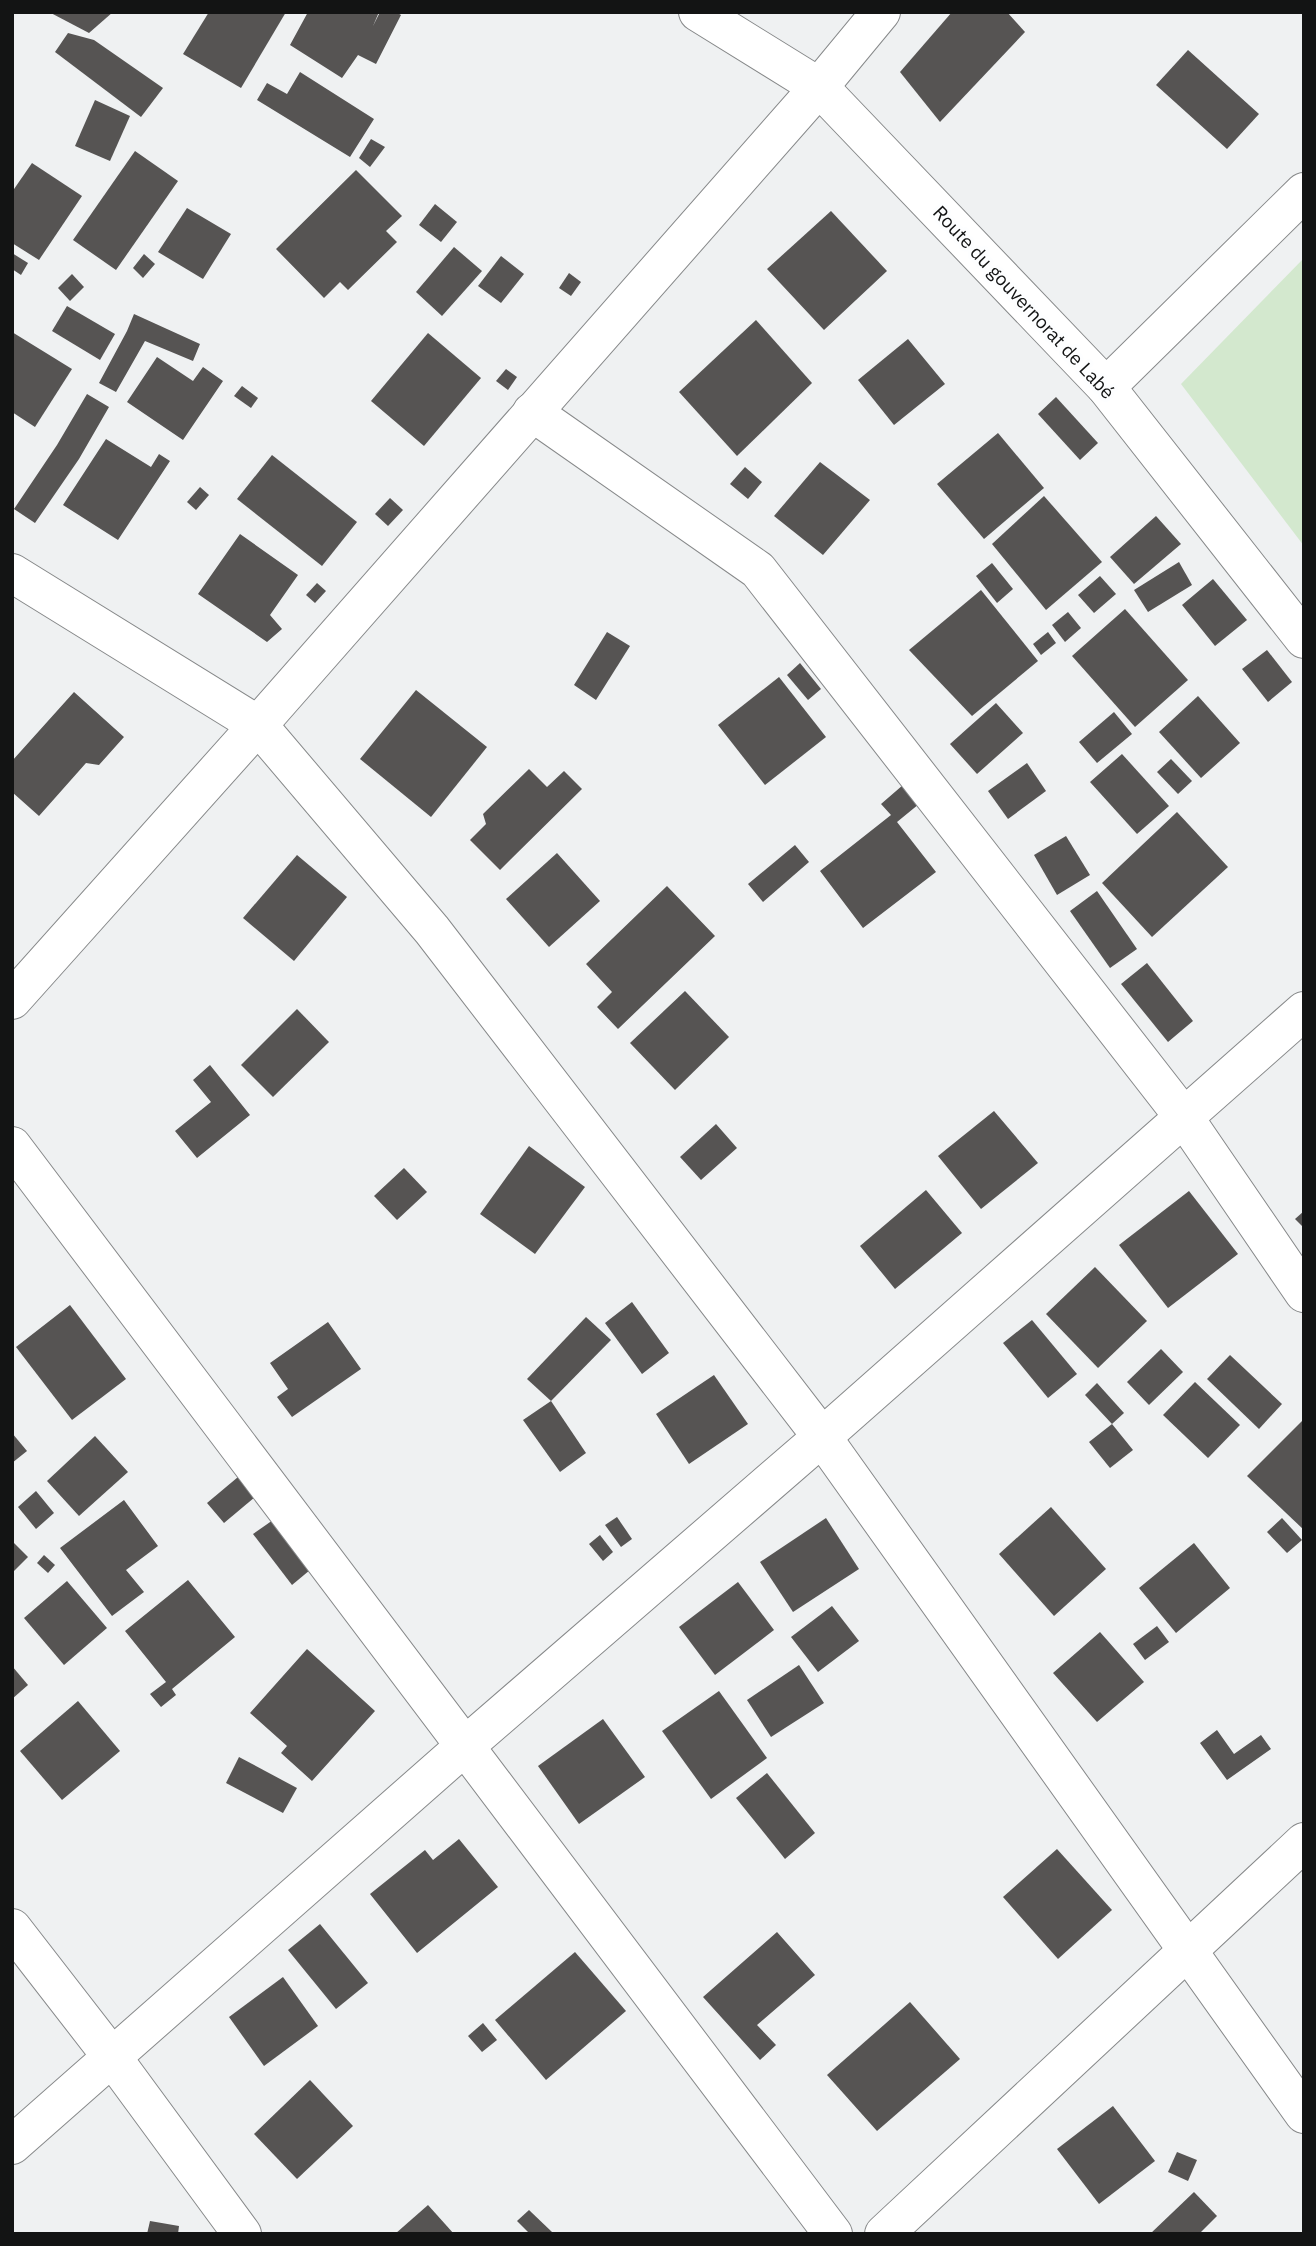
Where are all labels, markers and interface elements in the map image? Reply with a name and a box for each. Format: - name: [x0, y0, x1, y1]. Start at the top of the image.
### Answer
- street label: Route du gouvernorat de Labé: [928, 200, 1120, 404]

